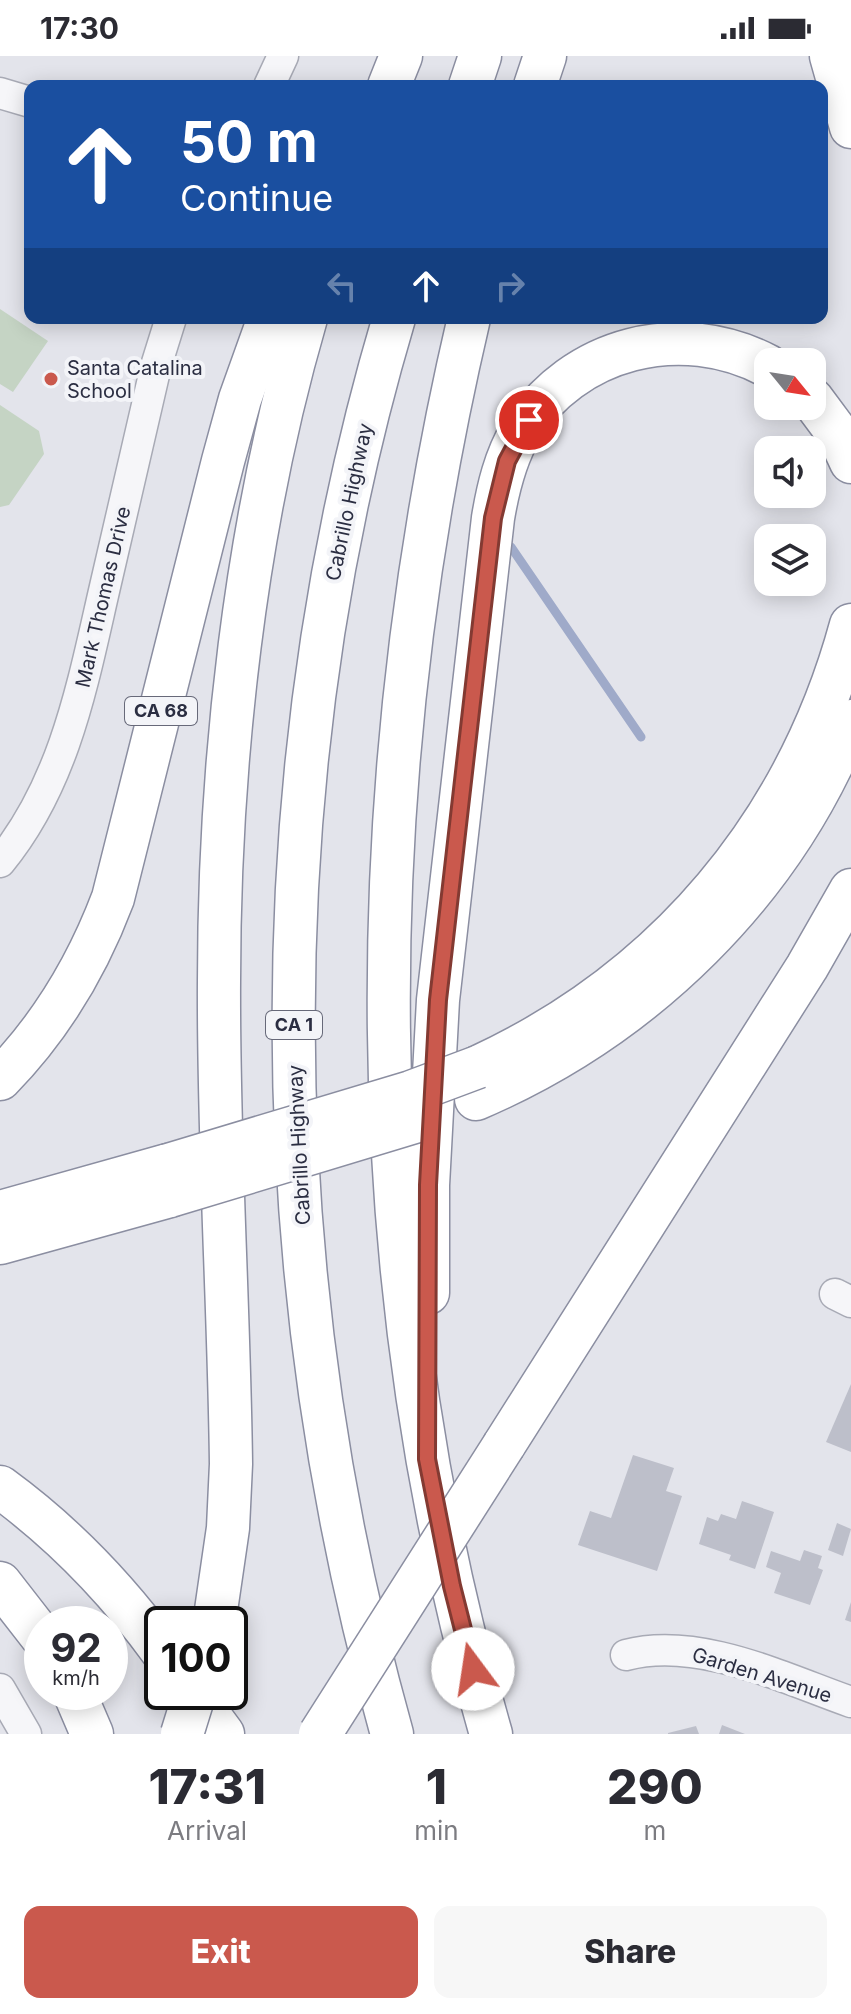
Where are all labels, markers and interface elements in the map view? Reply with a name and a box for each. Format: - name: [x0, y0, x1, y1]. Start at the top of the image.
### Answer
- text: 17:30: [40, 10, 119, 46]
- text: 50 m: [180, 108, 318, 176]
- icon: ahead: [48, 112, 152, 216]
- text: Continue: [180, 176, 333, 220]
- icon: left: [320, 264, 364, 308]
- icon: ahead: [404, 264, 448, 308]
- icon: right: [488, 264, 532, 308]
- north arrow: [754, 348, 826, 420]
- map controls: [754, 348, 826, 596]
- place label: Santa Catalina School: [67, 356, 203, 403]
- marker: Santa Catalina School: [42, 370, 60, 388]
- pin: [495, 386, 563, 454]
- icon: arrive: [507, 398, 551, 442]
- street label: Cabrillo Highway: [321, 421, 377, 583]
- button: sound: [754, 436, 826, 508]
- street label: Mark Thomas Drive: [70, 504, 136, 690]
- button: layers: [754, 524, 826, 596]
- road number: CA 68: [125, 697, 197, 725]
- road number: CA 1: [266, 1011, 322, 1039]
- street label: Cabrillo Highway: [283, 1064, 315, 1226]
- speed limit sign: 100: [144, 1606, 248, 1710]
- text: 92: [50, 1623, 102, 1672]
- position arrow: [431, 1627, 515, 1711]
- street label: Garden Avenue: [689, 1642, 835, 1708]
- text: km/h: [52, 1666, 100, 1690]
- text: 17:31: [148, 1757, 266, 1816]
- text: 1: [426, 1757, 447, 1816]
- text: 290: [607, 1757, 703, 1816]
- text: Arrival: [167, 1815, 247, 1846]
- text: min: [414, 1815, 459, 1846]
- text: m: [643, 1815, 666, 1846]
- button: Exit: [24, 1906, 418, 1998]
- button: Share: [434, 1906, 827, 1998]

